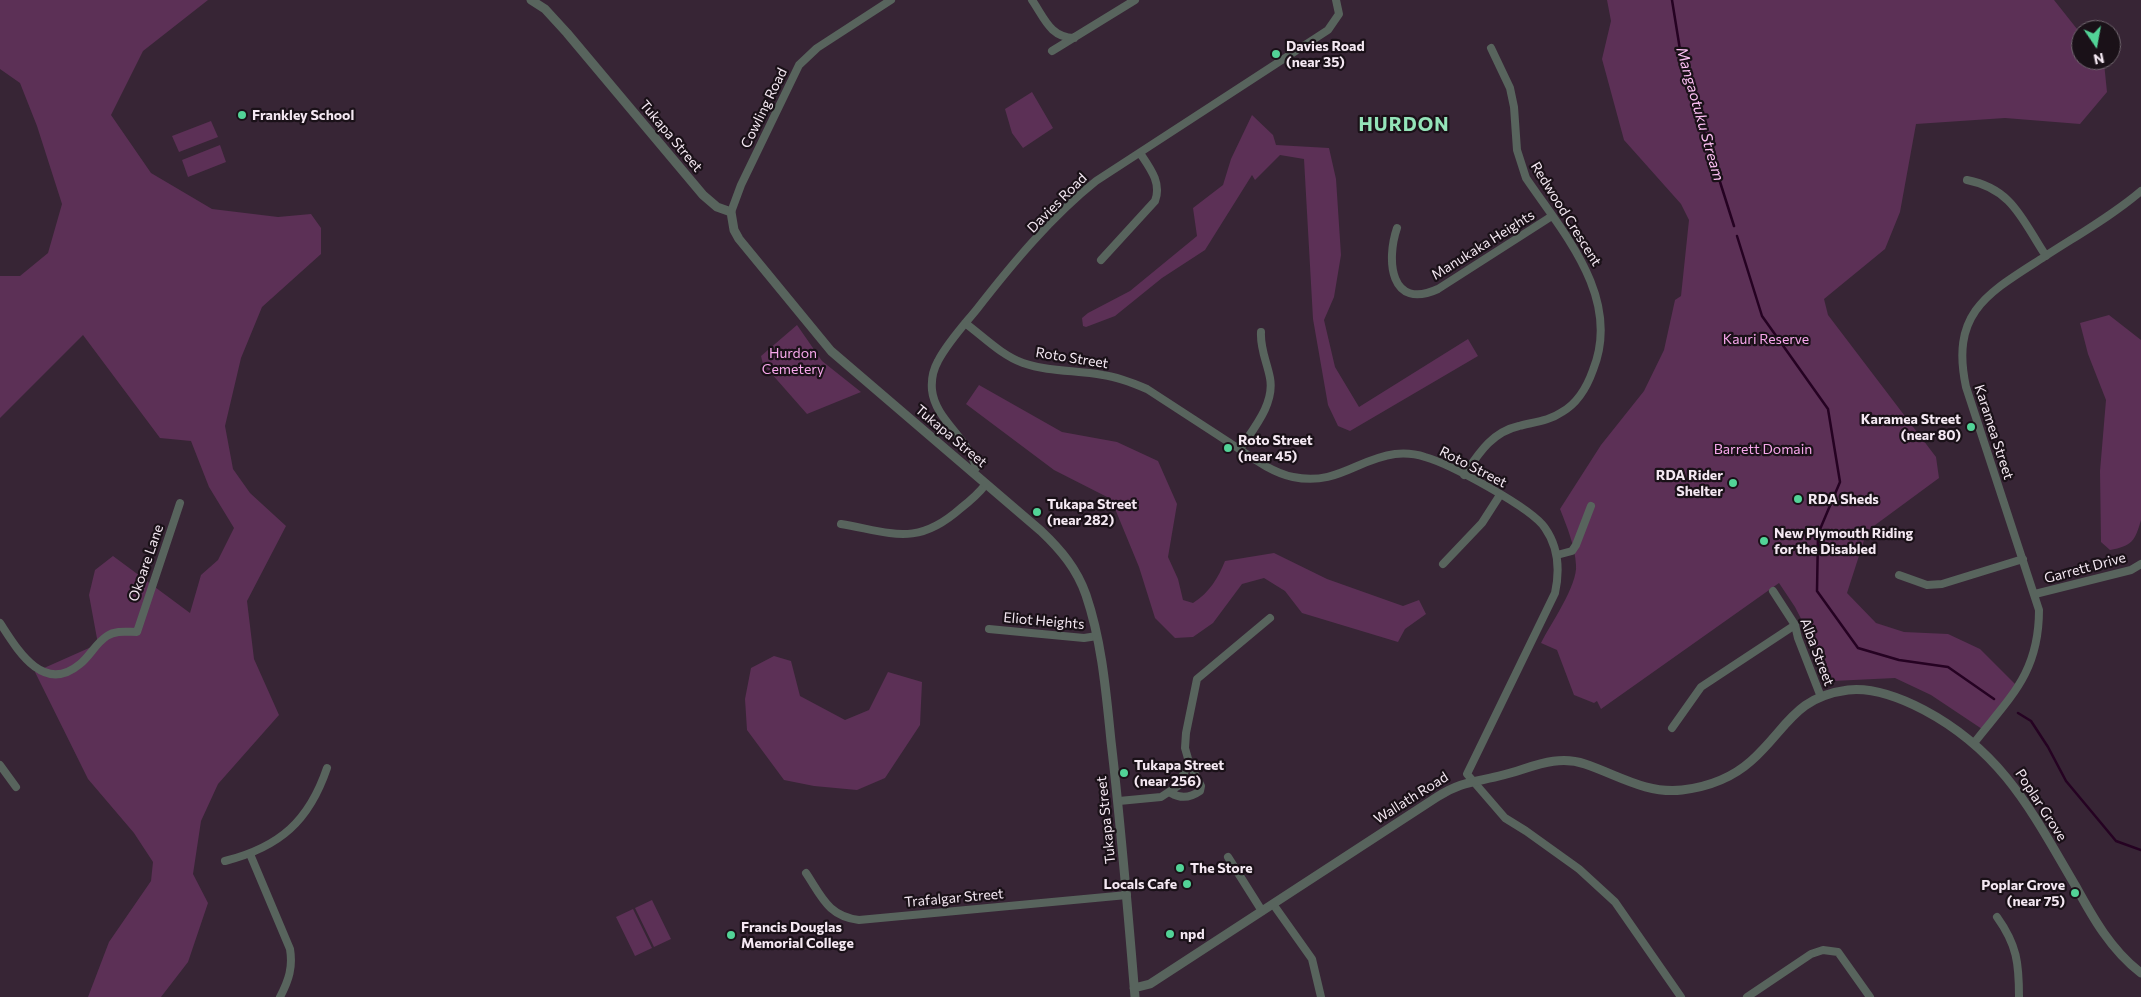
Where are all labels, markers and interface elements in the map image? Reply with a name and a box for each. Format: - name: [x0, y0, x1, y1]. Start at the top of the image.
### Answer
- north arrow: [2071, 20, 2121, 70]
- place label: Davies Road (near 35): [1286, 38, 1365, 70]
- water label: Mangaotuku Stream: [1672, 45, 1728, 183]
- marker: Davies Road (near 35): [1270, 48, 1282, 60]
- text: N: [2092, 50, 2106, 69]
- street label: Cowling Road: [737, 65, 791, 151]
- street label: Tukapa Street: [636, 97, 706, 175]
- place label: Frankley School: [252, 107, 354, 123]
- marker: Frankley School: [236, 109, 248, 121]
- district label: HURDON: [1358, 114, 1450, 136]
- street label: Redwood Crescent: [1527, 159, 1605, 269]
- street label: Davies Road: [1024, 170, 1090, 236]
- street label: Manukaka Heights: [1428, 207, 1538, 283]
- park label: Kauri Reserve: [1723, 331, 1809, 347]
- street label: Roto Street: [1034, 344, 1110, 372]
- park label: Hurdon Cemetery: [762, 345, 824, 378]
- street label: Karamea Street: [1971, 382, 2017, 482]
- street label: Tukapa Street: [912, 401, 990, 471]
- place label: Karamea Street (near 80): [1861, 411, 1961, 444]
- marker: Karamea Street (near 80): [1965, 421, 1977, 433]
- place label: Roto Street (near 45): [1238, 432, 1313, 464]
- park label: Barrett Domain: [1714, 441, 1812, 457]
- marker: Roto Street (near 45): [1222, 442, 1234, 454]
- street label: Roto Street: [1436, 443, 1510, 491]
- place label: RDA Rider Shelter: [1656, 467, 1723, 500]
- marker: RDA Rider Shelter: [1727, 477, 1739, 489]
- place label: RDA Sheds: [1808, 491, 1879, 507]
- marker: RDA Sheds: [1792, 493, 1804, 505]
- place label: Tukapa Street (near 282): [1047, 496, 1137, 528]
- marker: Tukapa Street (near 282): [1031, 506, 1043, 518]
- street label: Okoare Lane: [125, 522, 167, 604]
- place label: New Plymouth Riding for the Disabled: [1774, 525, 1913, 558]
- marker: New Plymouth Riding for the Disabled: [1758, 535, 1770, 547]
- street label: Garrett Drive: [2042, 549, 2128, 587]
- street label: Eliot Heights: [1003, 609, 1085, 633]
- street label: Alba Street: [1796, 616, 1838, 688]
- place label: Tukapa Street (near 256): [1134, 757, 1224, 790]
- street label: Poplar Grove: [2012, 766, 2070, 844]
- marker: Tukapa Street (near 256): [1118, 767, 1130, 779]
- street label: Wallath Road: [1371, 769, 1451, 827]
- street label: Tukapa Street: [1093, 775, 1119, 865]
- place label: The Store: [1190, 860, 1253, 876]
- marker: The Store: [1174, 862, 1186, 874]
- place label: Locals Cafe: [1104, 876, 1177, 892]
- place label: Poplar Grove (near 75): [1981, 877, 2065, 910]
- marker: Locals Cafe: [1181, 878, 1193, 890]
- street label: Trafalgar Street: [904, 885, 1004, 911]
- marker: Poplar Grove (near 75): [2069, 887, 2081, 899]
- place label: Francis Douglas Memorial College: [741, 919, 854, 952]
- place label: npd: [1180, 926, 1205, 942]
- marker: npd: [1164, 928, 1176, 940]
- marker: Francis Douglas Memorial College: [725, 929, 737, 941]

